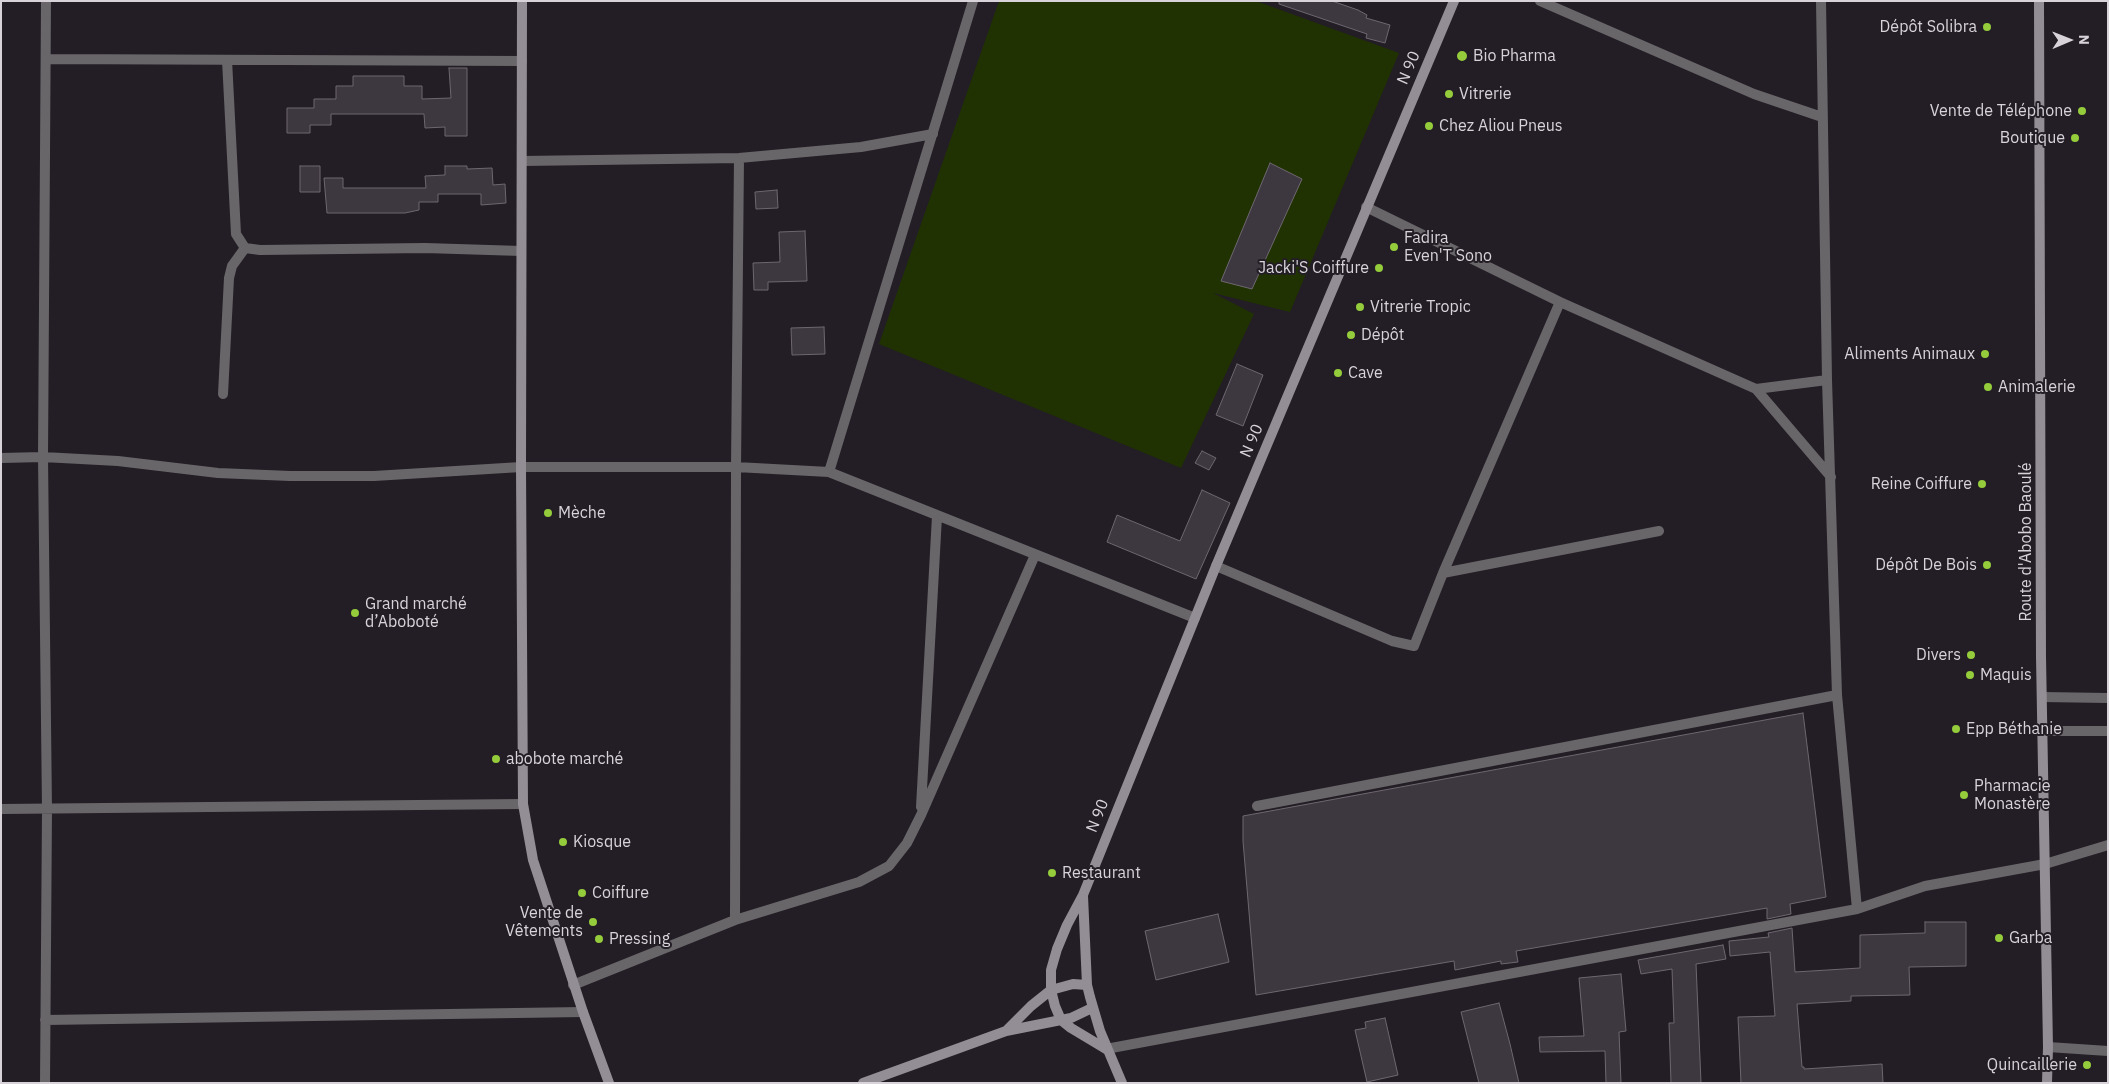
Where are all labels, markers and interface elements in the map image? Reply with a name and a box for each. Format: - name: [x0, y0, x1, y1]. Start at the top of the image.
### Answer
- north arrow: [2044, 15, 2094, 65]
- place label: Dépôt Solibra: [1880, 17, 1977, 37]
- marker: Dépôt Solibra: [1981, 21, 1993, 33]
- text: N: [2075, 35, 2093, 45]
- place label: Bio Pharma: [1473, 46, 1556, 66]
- street label: N 90: [1393, 48, 1425, 88]
- marker: Bio Pharma: [1455, 49, 1469, 63]
- place label: Vitrerie: [1459, 84, 1512, 104]
- marker: Vitrerie: [1443, 88, 1455, 100]
- place label: Vente de Téléphone: [1930, 101, 2072, 121]
- marker: Vente de Téléphone: [2076, 105, 2088, 117]
- place label: Chez Aliou Pneus: [1439, 116, 1563, 136]
- marker: Chez Aliou Pneus: [1423, 120, 1435, 132]
- place label: Boutique: [2000, 128, 2065, 148]
- marker: Boutique: [2069, 132, 2081, 144]
- place label: Fadira Even'T Sono: [1404, 228, 1492, 266]
- marker: Fadira Even'T Sono: [1388, 241, 1400, 253]
- place label: Jacki'S Coiffure: [1258, 258, 1369, 278]
- marker: Jacki'S Coiffure: [1373, 262, 1385, 274]
- place label: Vitrerie Tropic: [1370, 297, 1471, 317]
- marker: Vitrerie Tropic: [1354, 301, 1366, 313]
- place label: Dépôt: [1361, 325, 1404, 345]
- marker: Dépôt: [1345, 329, 1357, 341]
- place label: Aliments Animaux: [1844, 344, 1975, 364]
- marker: Aliments Animaux: [1979, 348, 1991, 360]
- place label: Cave: [1348, 363, 1383, 383]
- marker: Cave: [1332, 367, 1344, 379]
- place label: Animalerie: [1998, 377, 2076, 397]
- marker: Animalerie: [1982, 381, 1994, 393]
- street label: N 90: [1236, 421, 1268, 461]
- street label: Route d'Abobo Baoulé: [2016, 462, 2036, 622]
- place label: Reine Coiffure: [1871, 474, 1972, 494]
- marker: Reine Coiffure: [1976, 478, 1988, 490]
- place label: Mèche: [558, 503, 606, 523]
- marker: Mèche: [542, 507, 554, 519]
- place label: Dépôt De Bois: [1875, 555, 1977, 575]
- marker: Dépôt De Bois: [1981, 559, 1993, 571]
- place label: Grand marché d’Aboboté: [365, 594, 467, 632]
- marker: Grand marché d’Aboboté: [349, 607, 361, 619]
- place label: Divers: [1916, 645, 1961, 665]
- marker: Divers: [1965, 649, 1977, 661]
- place label: Maquis: [1980, 665, 2032, 685]
- marker: Maquis: [1964, 669, 1976, 681]
- place label: Epp Béthanie: [1966, 719, 2062, 739]
- marker: Epp Béthanie: [1950, 723, 1962, 735]
- place label: abobote marché: [506, 749, 623, 769]
- marker: abobote marché: [490, 753, 502, 765]
- place label: Pharmacie Monastère: [1974, 776, 2051, 814]
- marker: Pharmacie Monastère: [1958, 789, 1970, 801]
- street label: N 90: [1083, 797, 1113, 835]
- place label: Kiosque: [573, 832, 631, 852]
- marker: Kiosque: [557, 836, 569, 848]
- place label: Restaurant: [1062, 863, 1141, 883]
- marker: Restaurant: [1046, 867, 1058, 879]
- place label: Coiffure: [592, 883, 649, 903]
- marker: Coiffure: [576, 887, 588, 899]
- place label: Vente de Vêtements: [505, 903, 583, 941]
- marker: Vente de Vêtements: [587, 916, 599, 928]
- place label: Garba: [2009, 928, 2052, 948]
- place label: Pressing: [609, 929, 670, 949]
- marker: Garba: [1993, 932, 2005, 944]
- marker: Pressing: [593, 933, 605, 945]
- place label: Quincaillerie: [1987, 1055, 2077, 1075]
- marker: Quincaillerie: [2081, 1059, 2093, 1071]

